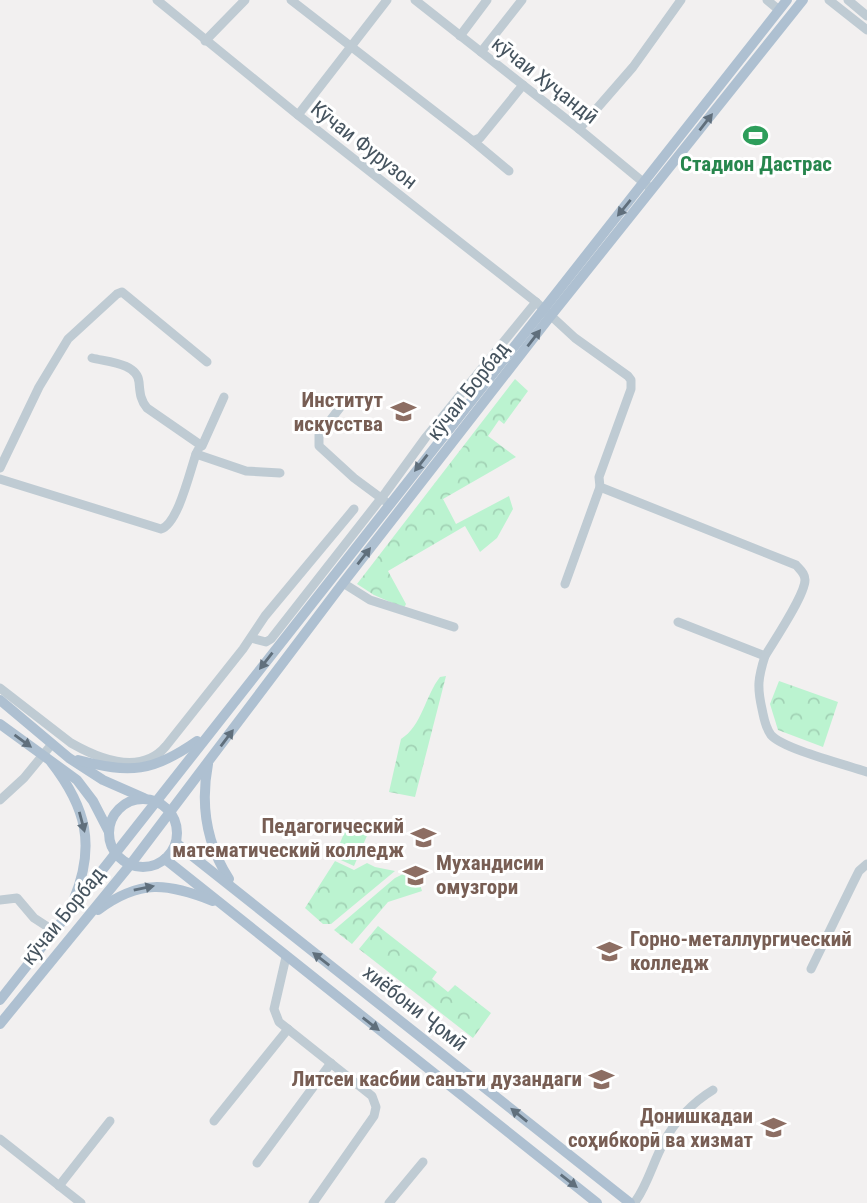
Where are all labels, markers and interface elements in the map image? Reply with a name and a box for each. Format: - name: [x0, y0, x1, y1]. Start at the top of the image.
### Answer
- street label: кӯчаи Хуҷандӣ: [487, 31, 603, 129]
- street label: Кӯчаи Фурузон: [306, 96, 422, 194]
- one-way arrow: [699, 113, 713, 131]
- sports icon: Стадион Дастрас: [742, 121, 770, 149]
- place label: Стадион Дастрас: [680, 152, 832, 176]
- one-way arrow: [616, 198, 631, 216]
- one-way arrow: [526, 329, 540, 347]
- street label: кӯчаи Борбад: [422, 337, 514, 445]
- place label: Институт искусства: [294, 388, 383, 436]
- school or university icon: Институт искусства: [389, 398, 417, 426]
- one-way arrow: [414, 453, 429, 471]
- one-way arrow: [356, 547, 370, 565]
- one-way arrow: [258, 651, 273, 669]
- one-way arrow: [220, 729, 234, 747]
- one-way arrow: [14, 734, 32, 748]
- one-way arrow: [78, 811, 88, 832]
- place label: Педагогический математический колледж: [172, 814, 404, 862]
- school or university icon: Педагогический математический колледж: [410, 824, 438, 852]
- place label: Мухандисии омузгори: [436, 851, 544, 899]
- school or university icon: Мухандисии омузгори: [402, 861, 430, 889]
- street label: кӯчаи Борбад: [16, 862, 110, 970]
- one-way arrow: [133, 883, 155, 894]
- place label: Горно-металлургический колледж: [630, 927, 852, 975]
- school or university icon: Горно-металлургический колледж: [596, 937, 624, 965]
- one-way arrow: [313, 952, 331, 967]
- street label: хиёбони Ҷомӣ: [358, 960, 472, 1056]
- one-way arrow: [362, 1017, 380, 1031]
- school or university icon: Литсеи касбии санъти дузандаги: [588, 1065, 616, 1093]
- place label: Литсеи касбии санъти дузандаги: [292, 1067, 582, 1091]
- place label: Донишкадаи соҳибкорӣ ва хизмат: [568, 1104, 753, 1152]
- one-way arrow: [511, 1108, 528, 1123]
- school or university icon: Донишкадаи соҳибкорӣ ва хизмат: [759, 1114, 787, 1142]
- one-way arrow: [559, 1173, 577, 1188]

